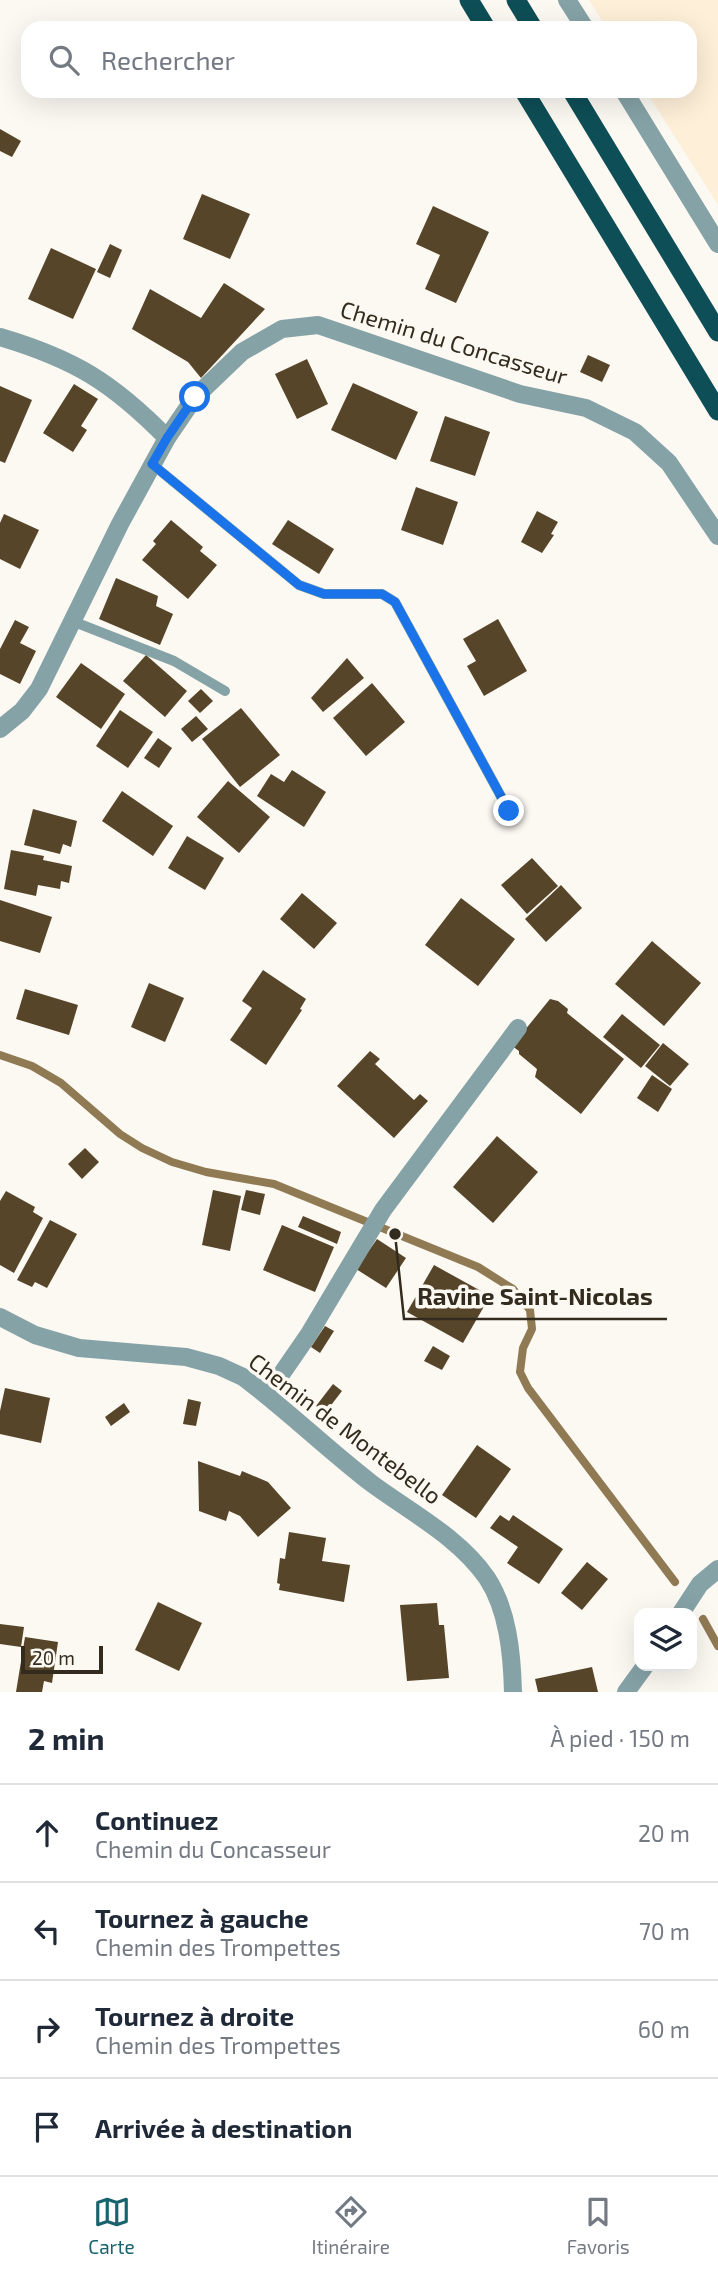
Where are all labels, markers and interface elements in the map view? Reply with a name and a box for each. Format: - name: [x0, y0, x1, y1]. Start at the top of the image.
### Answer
- search box: [21, 21, 697, 98]
- icon: search: [45, 41, 83, 79]
- text: Rechercher: [101, 44, 235, 75]
- street label: Chemin du Concasseur: [337, 294, 571, 390]
- route start: [179, 381, 210, 412]
- route end: [493, 795, 524, 826]
- callout: Ravine Saint-Nicolas: [404, 1274, 667, 1319]
- text: Ravine Saint-Nicolas: [417, 1281, 653, 1310]
- street label: Chemin de Montebello: [244, 1347, 447, 1510]
- map controls: [634, 1608, 697, 1671]
- button: layers: [634, 1608, 697, 1671]
- scale bar: [21, 1643, 103, 1675]
- text: 20 m: [32, 1646, 75, 1669]
- text: 2 min: [28, 1720, 105, 1756]
- text: À pied · 150 m: [550, 1724, 690, 1752]
- text: Continuez: [95, 1804, 218, 1835]
- icon: ahead: [28, 1814, 66, 1852]
- text: 20 m: [638, 1819, 690, 1847]
- text: Chemin du Concasseur: [95, 1835, 331, 1863]
- text: Tournez à gauche: [95, 1902, 309, 1933]
- icon: left: [28, 1912, 66, 1950]
- text: 70 m: [639, 1917, 690, 1945]
- text: Chemin des Trompettes: [95, 1933, 341, 1961]
- text: Tournez à droite: [95, 2000, 294, 2031]
- icon: right: [28, 2010, 66, 2048]
- text: 60 m: [638, 2015, 690, 2043]
- text: Chemin des Trompettes: [95, 2031, 341, 2059]
- icon: arrive: [28, 2108, 66, 2146]
- text: Arrivée à destination: [95, 2112, 352, 2143]
- tab: Carte: [88, 2193, 135, 2258]
- tab: Itinéraire: [311, 2193, 390, 2258]
- tab: Favoris: [567, 2193, 630, 2258]

